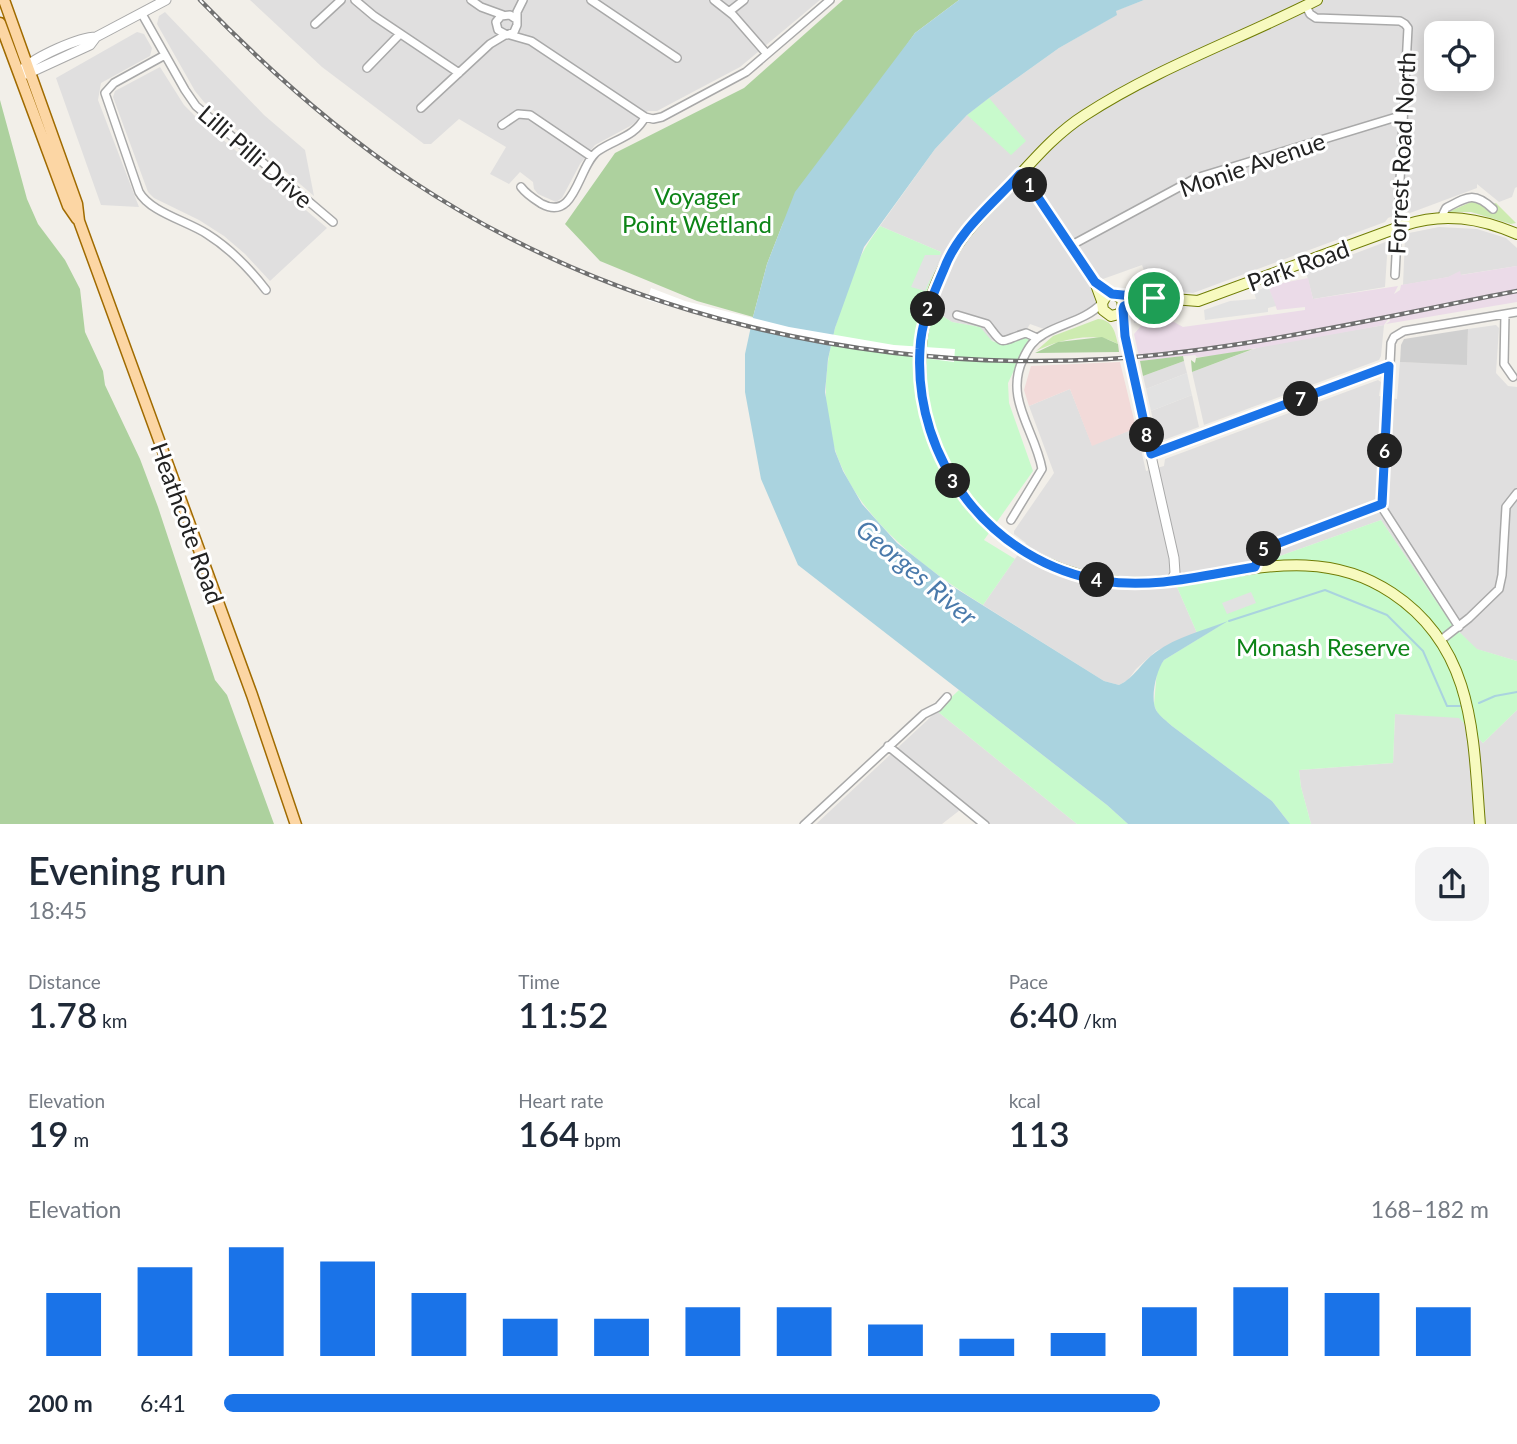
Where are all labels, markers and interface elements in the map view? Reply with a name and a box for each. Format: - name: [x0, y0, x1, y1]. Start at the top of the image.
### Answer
- map controls: [1424, 21, 1494, 91]
- button: locate: [1424, 21, 1494, 91]
- street label: Forrest Road North: [1381, 51, 1421, 255]
- street label: Lilli Pilli Drive: [193, 99, 319, 213]
- street label: Monie Avenue: [1175, 126, 1329, 202]
- pin: 1: [1012, 168, 1048, 202]
- text: 1: [1024, 173, 1035, 196]
- park label: Voyager Point Wetland: [622, 181, 772, 238]
- street label: Park Road: [1243, 233, 1353, 297]
- pin: [1124, 268, 1184, 328]
- icon: arrive: [1135, 279, 1173, 317]
- pin: 2: [911, 292, 946, 326]
- text: 2: [922, 297, 933, 320]
- pin: 7: [1284, 382, 1318, 416]
- text: 7: [1295, 387, 1306, 410]
- pin: 8: [1130, 418, 1164, 452]
- text: 8: [1141, 423, 1152, 446]
- pin: 6: [1368, 434, 1402, 468]
- street label: Heathcote Road: [145, 438, 231, 608]
- text: 6: [1379, 439, 1390, 462]
- pin: 3: [936, 463, 970, 498]
- text: 3: [947, 469, 958, 492]
- water label: Georges River: [850, 512, 985, 632]
- pin: 5: [1246, 532, 1282, 566]
- text: 5: [1258, 537, 1269, 560]
- pin: 4: [1080, 562, 1114, 598]
- text: 4: [1091, 568, 1102, 591]
- park label: Monash Reserve: [1236, 632, 1410, 661]
- text: Evening run: [28, 847, 227, 893]
- button: share: [1415, 847, 1489, 921]
- text: 18:45: [28, 896, 87, 924]
- text: Distance: [28, 970, 101, 993]
- text: Time: [518, 970, 560, 993]
- text: Pace: [1009, 970, 1048, 993]
- text: 1.78: [28, 993, 97, 1035]
- text: 11:52: [518, 993, 608, 1035]
- text: 6:40: [1009, 993, 1078, 1035]
- text: km: [97, 1009, 127, 1032]
- text: /km: [1078, 1009, 1117, 1032]
- text: Elevation: [28, 1089, 105, 1112]
- text: Heart rate: [518, 1089, 604, 1112]
- text: kcal: [1009, 1089, 1041, 1112]
- text: 19: [28, 1112, 69, 1154]
- text: 164: [518, 1112, 579, 1154]
- text: 113: [1009, 1112, 1070, 1154]
- text: m: [69, 1128, 89, 1151]
- text: bpm: [579, 1128, 621, 1151]
- text: Elevation: [28, 1195, 121, 1223]
- text: 168–182 m: [1371, 1195, 1489, 1223]
- text: 200 m: [28, 1389, 93, 1417]
- text: 6:41: [140, 1389, 186, 1417]

